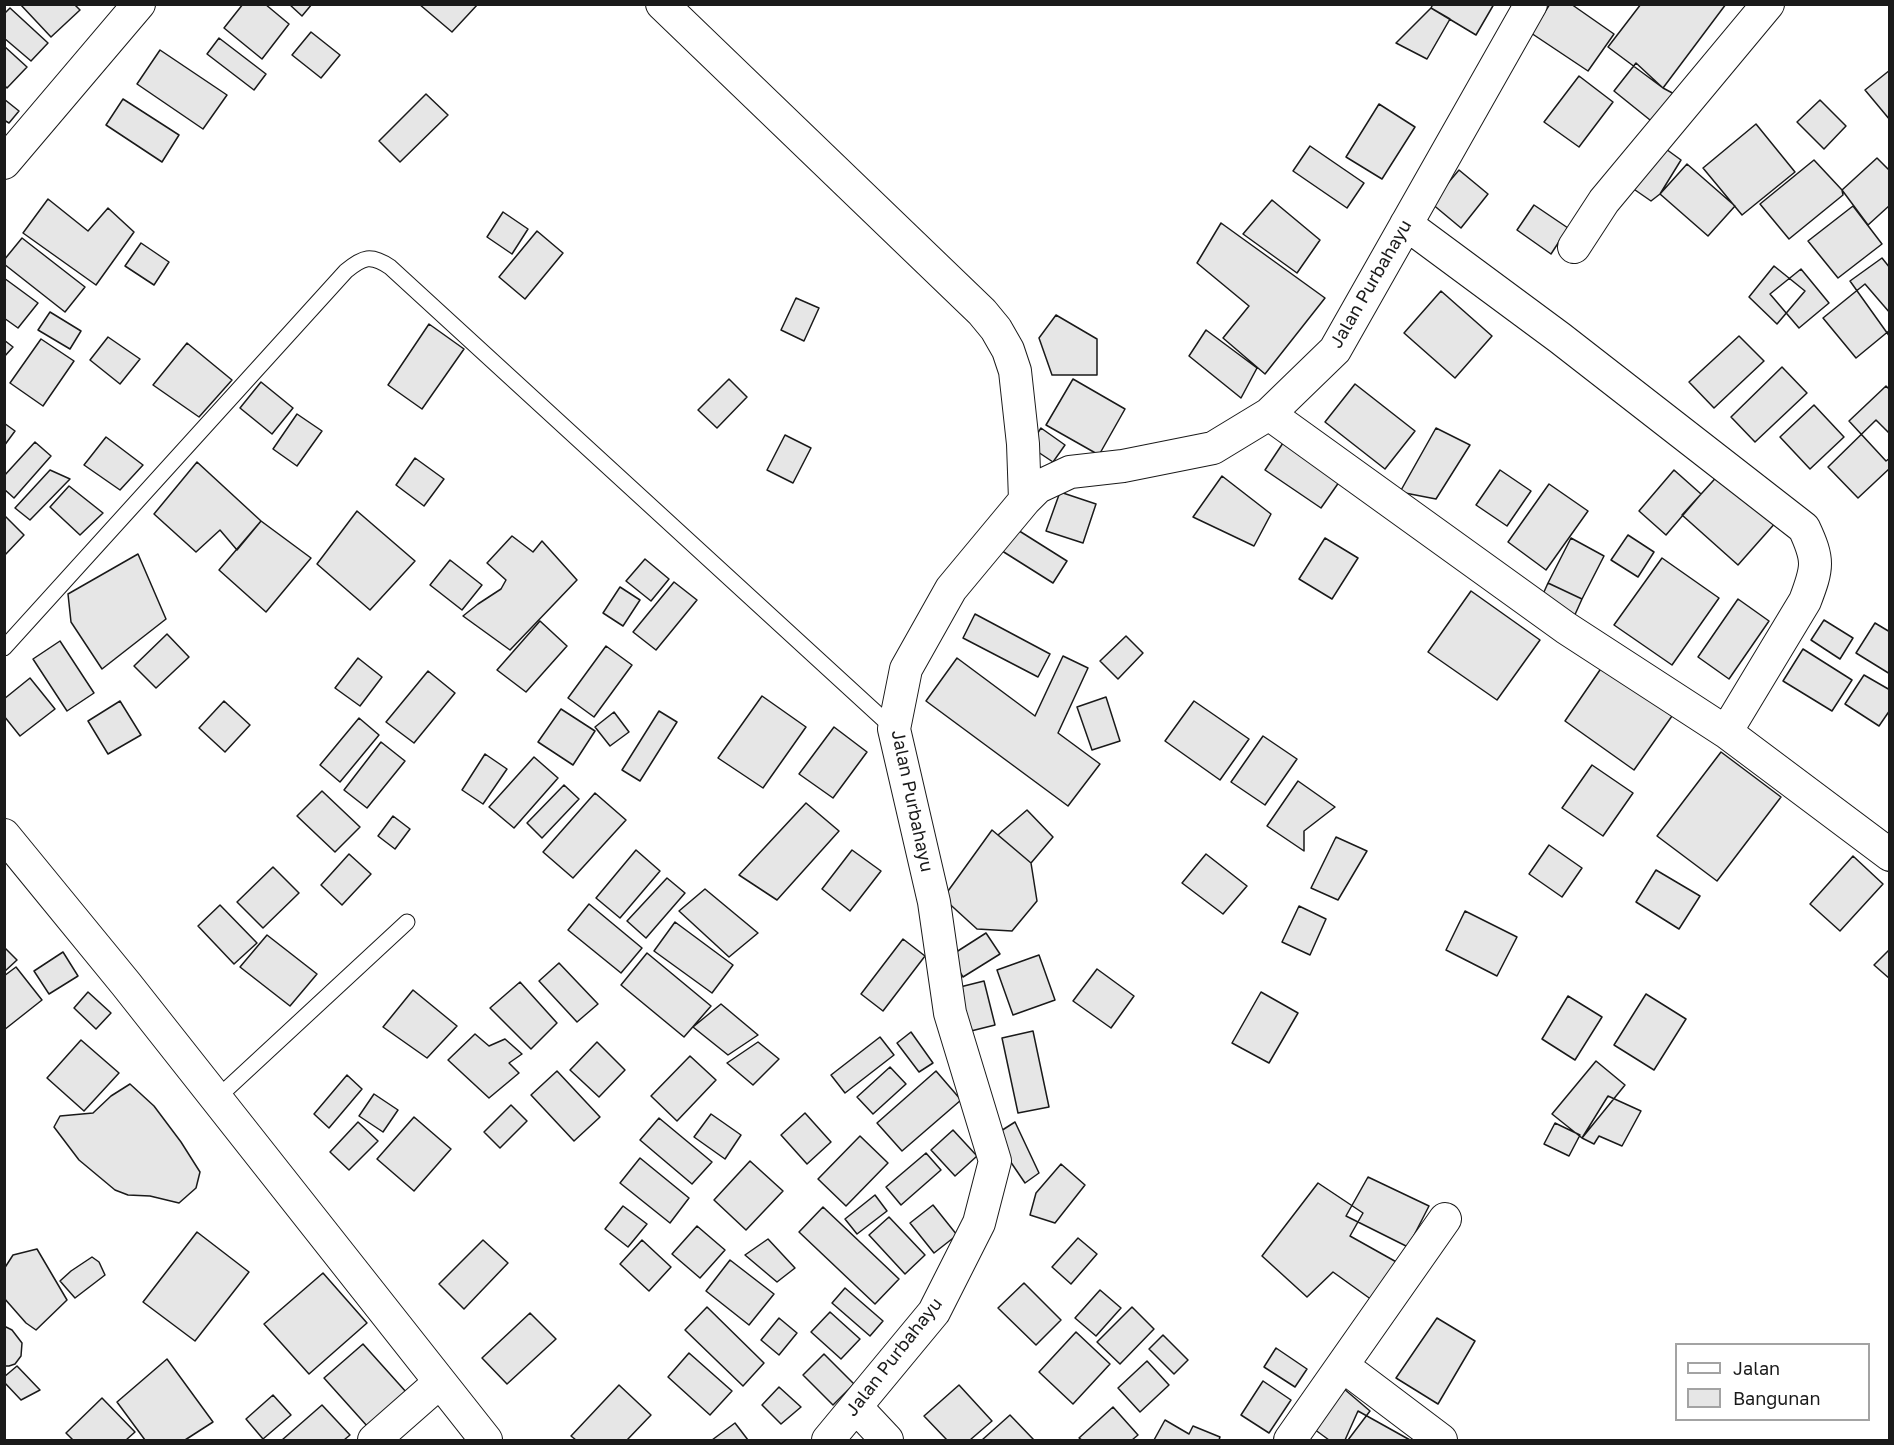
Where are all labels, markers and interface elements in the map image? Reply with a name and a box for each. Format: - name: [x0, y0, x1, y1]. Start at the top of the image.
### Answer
- street label: Jalan Purbahayu: [1326, 216, 1416, 352]
- street label: Jalan Purbahayu: [886, 728, 938, 874]
- street label: Jalan Purbahayu: [841, 1293, 947, 1421]
- legend: [1675, 1343, 1870, 1421]
- text: Jalan: [1733, 1357, 1780, 1379]
- text: Bangunan: [1733, 1387, 1821, 1409]

